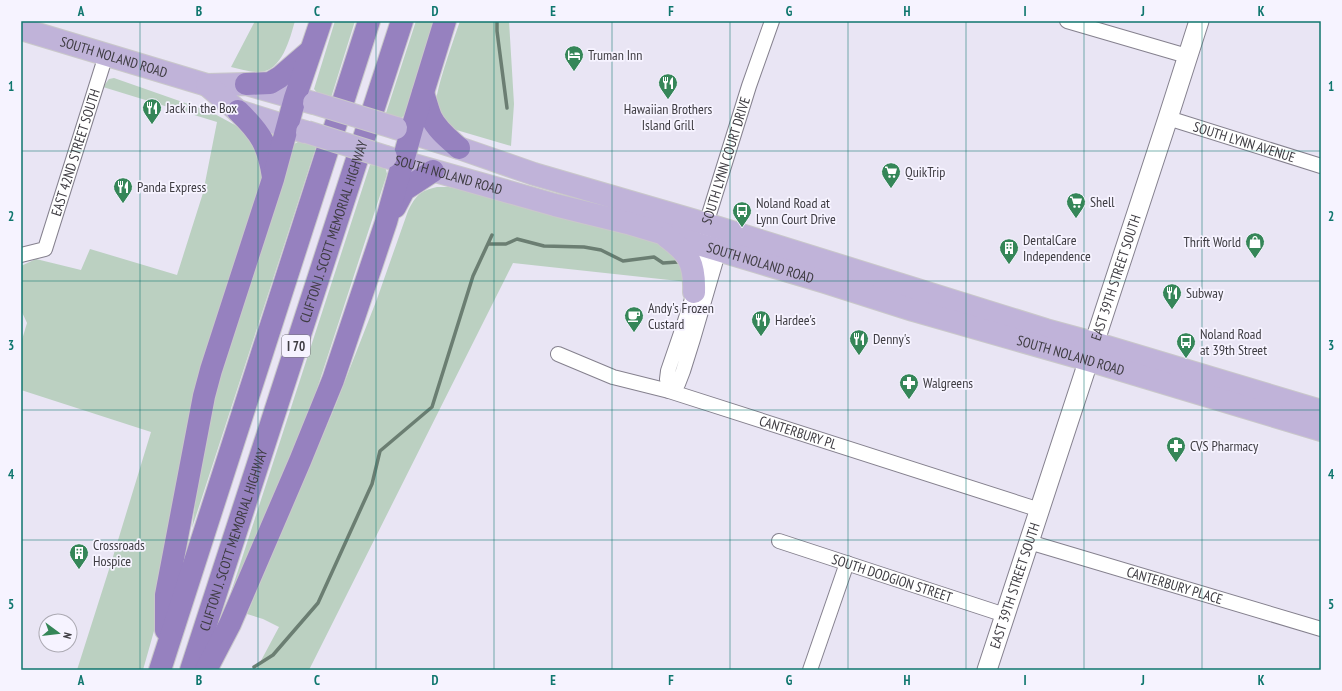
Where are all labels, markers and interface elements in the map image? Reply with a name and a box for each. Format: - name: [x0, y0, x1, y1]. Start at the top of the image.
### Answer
- text: A: [77, 3, 85, 20]
- text: B: [196, 3, 202, 20]
- text: C: [314, 3, 320, 20]
- text: D: [432, 3, 439, 20]
- text: E: [550, 3, 556, 20]
- text: F: [668, 3, 674, 20]
- text: G: [786, 3, 793, 20]
- text: H: [904, 3, 911, 20]
- text: I: [1023, 3, 1027, 20]
- text: J: [1140, 3, 1145, 20]
- text: K: [1258, 3, 1265, 20]
- street label: SOUTH NOLAND ROAD: [58, 32, 170, 82]
- hotel icon: Truman Inn: [563, 44, 585, 72]
- place label: Truman Inn: [588, 46, 642, 64]
- restaurant icon: Hawaiian Brothers Island Grill: [657, 72, 679, 100]
- text: 1: [8, 78, 14, 95]
- text: 1: [1328, 78, 1334, 95]
- street label: EAST 42ND STREET SOUTH: [47, 87, 104, 218]
- street label: SOUTH LYNN COURT DRIVE: [697, 95, 754, 226]
- restaurant icon: Jack in the Box: [141, 97, 163, 125]
- place label: Jack in the Box: [165, 99, 237, 117]
- place label: Hawaiian Brothers Island Grill: [624, 100, 713, 134]
- street label: SOUTH LYNN AVENUE: [1191, 118, 1298, 166]
- street label: CLIFTON J. SCOTT MEMORIAL HIGHWAY: [295, 138, 372, 325]
- street label: SOUTH NOLAND ROAD: [393, 151, 504, 199]
- supermarket icon: QuikTrip: [880, 161, 902, 189]
- place label: QuikTrip: [905, 163, 945, 181]
- restaurant icon: Panda Express: [112, 176, 134, 204]
- place label: Panda Express: [137, 178, 207, 196]
- supermarket icon: Shell: [1065, 191, 1087, 219]
- place label: Shell: [1090, 193, 1115, 211]
- place label: Noland Road at Lynn Court Drive: [756, 194, 836, 228]
- bus stop icon: Noland Road at Lynn Court Drive: [731, 200, 753, 228]
- text: 2: [8, 208, 14, 225]
- text: 2: [1328, 208, 1334, 225]
- street label: EAST 39TH STREET SOUTH: [1087, 212, 1145, 343]
- place label: DentalCare Independence: [1023, 231, 1091, 265]
- shop icon: Thrift World: [1244, 231, 1266, 259]
- place label: Thrift World: [1184, 233, 1241, 251]
- building icon: DentalCare Independence: [998, 237, 1020, 265]
- street label: SOUTH NOLAND ROAD: [705, 238, 816, 287]
- restaurant icon: Subway: [1161, 282, 1183, 310]
- place label: Subway: [1186, 284, 1224, 302]
- place label: Andy's Frozen Custard: [648, 299, 714, 333]
- cafe icon: Andy's Frozen Custard: [623, 305, 645, 333]
- restaurant icon: Hardee's: [750, 309, 772, 337]
- place label: Hardee's: [775, 311, 816, 329]
- place label: Noland Road at 39th Street: [1200, 325, 1267, 359]
- restaurant icon: Denny's: [848, 328, 870, 356]
- place label: Denny's: [873, 330, 910, 348]
- street label: SOUTH NOLAND ROAD: [1015, 331, 1127, 379]
- bus stop icon: Noland Road at 39th Street: [1175, 331, 1197, 359]
- road number: I 70: [282, 335, 310, 357]
- text: 3: [8, 337, 14, 354]
- text: 3: [1328, 337, 1334, 354]
- pharmacy icon: Walgreens: [898, 372, 920, 400]
- place label: Walgreens: [923, 374, 973, 392]
- street label: CANTERBURY PL: [757, 412, 839, 453]
- pharmacy icon: CVS Pharmacy: [1165, 435, 1187, 463]
- place label: CVS Pharmacy: [1190, 437, 1259, 455]
- street label: CLIFTON J. SCOTT MEMORIAL HIGHWAY: [195, 446, 272, 633]
- text: 4: [8, 466, 15, 483]
- text: 4: [1328, 466, 1335, 483]
- street label: EAST 39TH STREET SOUTH: [986, 520, 1044, 651]
- place label: Crossroads Hospice: [93, 536, 145, 570]
- building icon: Crossroads Hospice: [68, 542, 90, 570]
- street label: SOUTH DODGION STREET: [830, 550, 955, 606]
- street label: CANTERBURY PLACE: [1125, 563, 1225, 608]
- text: 5: [8, 596, 14, 613]
- text: 5: [1328, 596, 1334, 613]
- north arrow: [38, 613, 78, 653]
- text: N: [60, 631, 75, 640]
- text: A: [77, 672, 85, 689]
- text: B: [196, 672, 202, 689]
- text: C: [314, 672, 320, 689]
- text: D: [432, 672, 439, 689]
- text: E: [550, 672, 556, 689]
- text: F: [668, 672, 674, 689]
- text: G: [786, 672, 793, 689]
- text: H: [904, 672, 911, 689]
- text: I: [1023, 672, 1027, 689]
- text: J: [1140, 672, 1145, 689]
- text: K: [1258, 672, 1265, 689]

